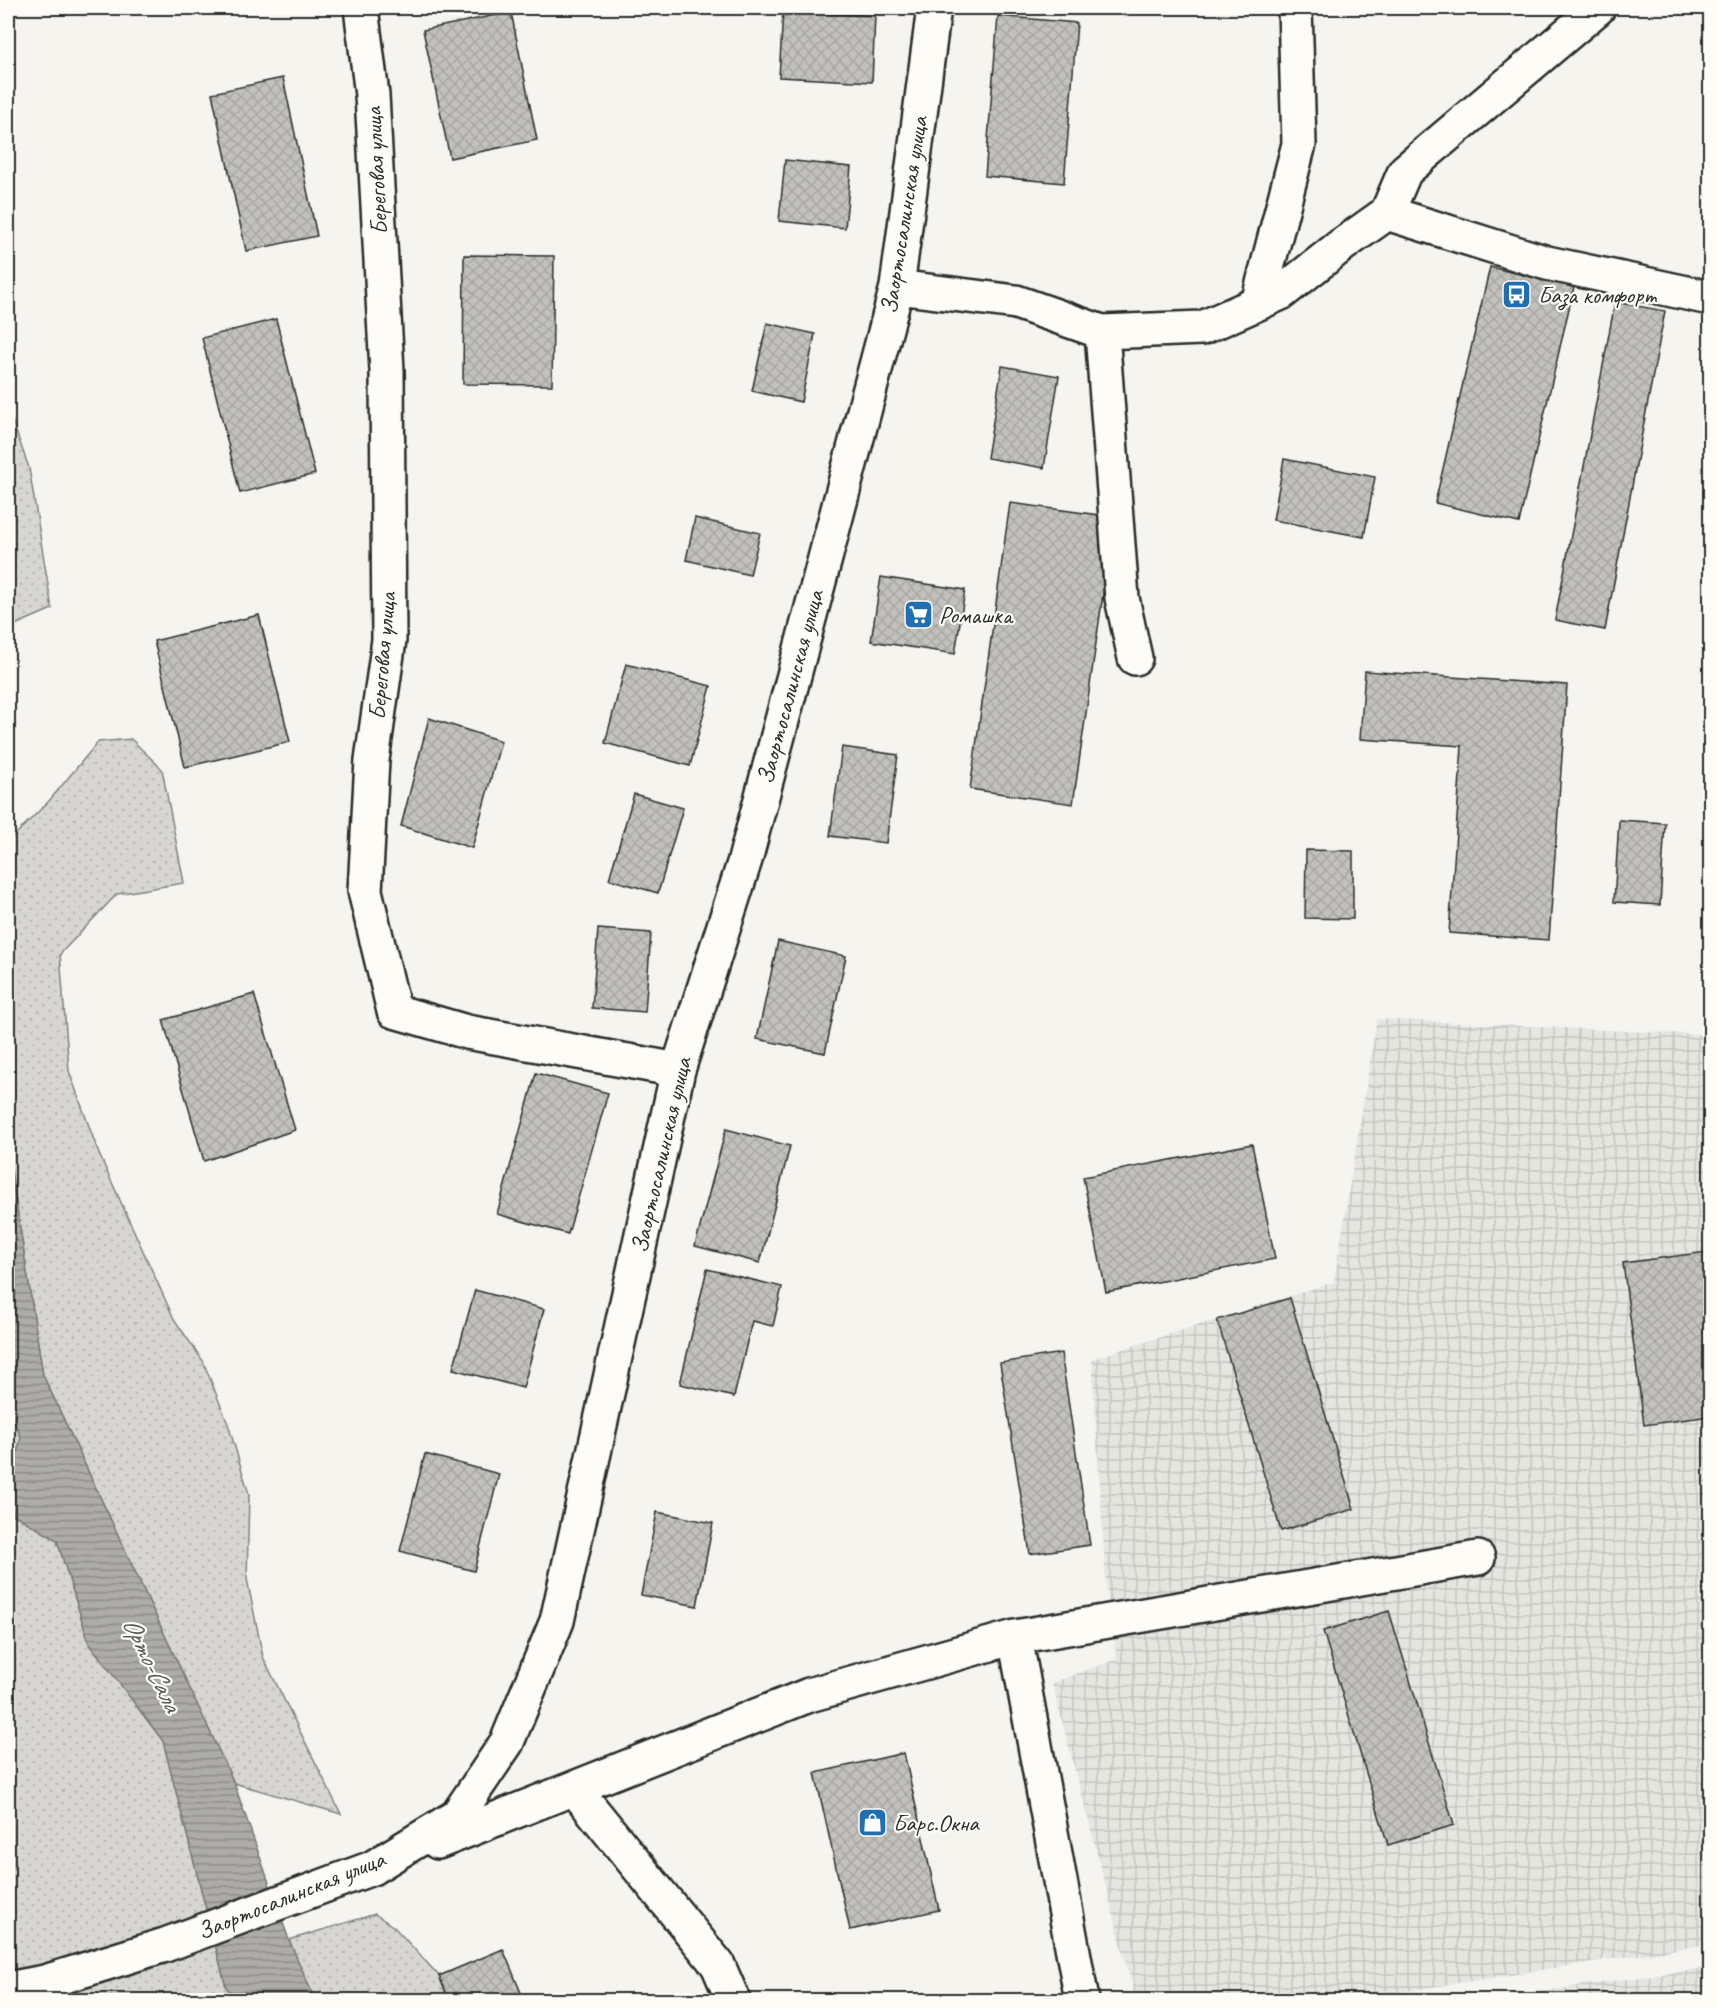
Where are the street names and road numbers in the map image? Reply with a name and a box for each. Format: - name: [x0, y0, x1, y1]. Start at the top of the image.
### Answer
- street label: Береговая улица: [358, 105, 394, 235]
- street label: Заортосалинская улица: [874, 113, 935, 316]
- street label: Заортосалинская улица: [750, 585, 831, 787]
- street label: Береговая улица: [362, 590, 403, 721]
- street label: Заортосалинская улица: [624, 1053, 698, 1255]
- street label: Заортосалинская улица: [193, 1843, 390, 1946]

